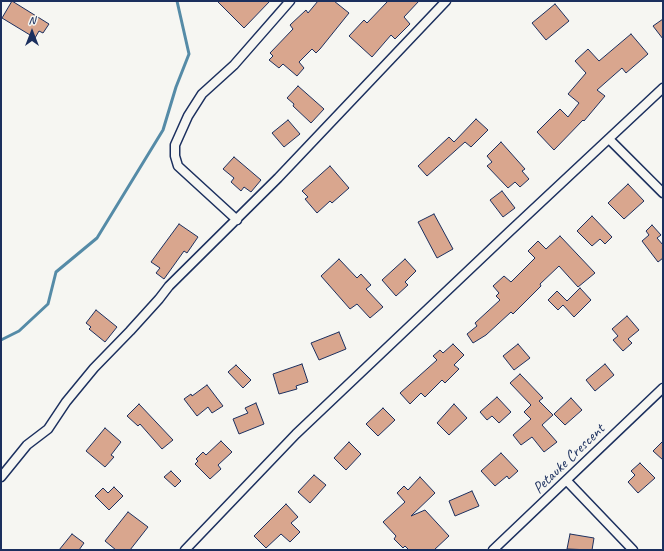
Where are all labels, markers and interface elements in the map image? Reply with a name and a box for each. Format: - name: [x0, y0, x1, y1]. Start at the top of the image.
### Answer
- north arrow: [12, 12, 52, 52]
- text: N: [29, 13, 35, 27]
- street label: Petauke Crescent: [529, 420, 609, 498]

